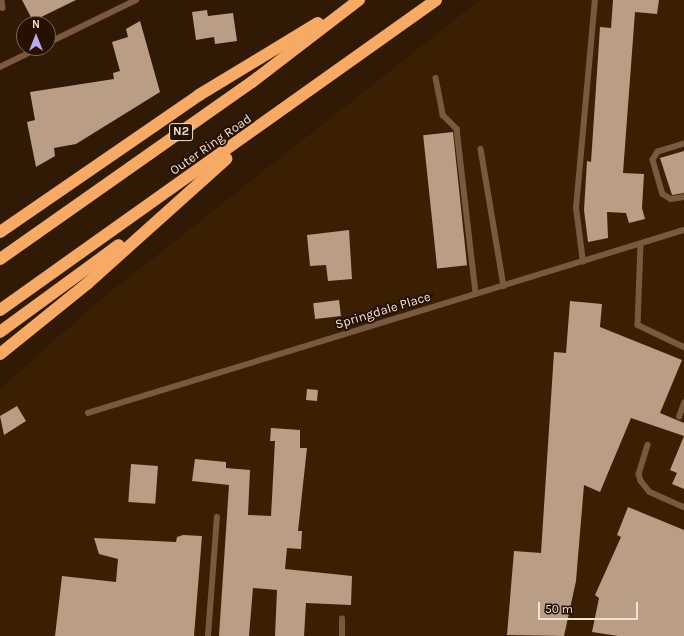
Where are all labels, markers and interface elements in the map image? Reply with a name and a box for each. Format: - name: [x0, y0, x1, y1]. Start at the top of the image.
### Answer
- north arrow: [16, 16, 56, 56]
- text: N: [32, 18, 40, 31]
- street label: Outer Ring Road: [167, 111, 255, 179]
- road number: N2: [169, 122, 193, 142]
- street label: Springdale Place: [333, 289, 433, 333]
- scale bar: [540, 594, 640, 620]
- text: 50 m: [545, 602, 573, 616]

